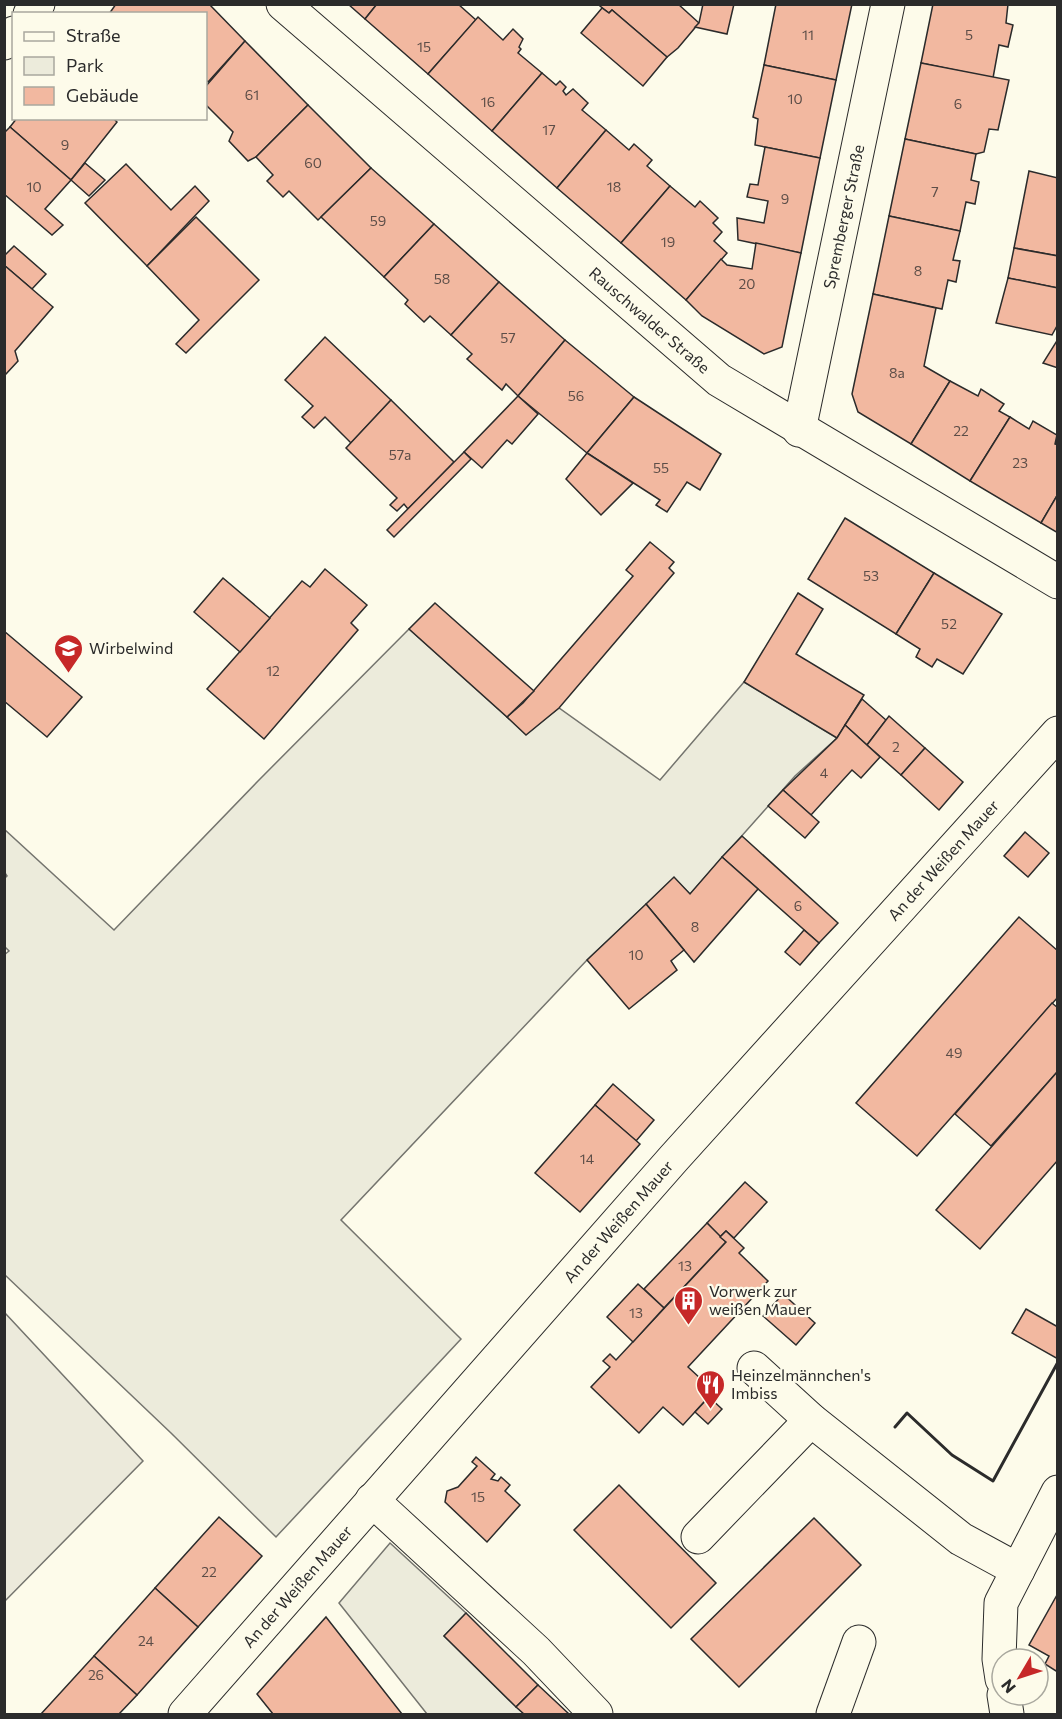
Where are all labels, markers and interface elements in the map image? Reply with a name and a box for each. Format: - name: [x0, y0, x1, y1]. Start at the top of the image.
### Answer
- legend: [12, 12, 207, 120]
- text: Straße: [66, 24, 121, 46]
- house number: 11: [802, 26, 814, 43]
- house number: 5: [965, 26, 973, 43]
- house number: 15: [417, 38, 431, 55]
- text: Park: [66, 54, 104, 76]
- text: Gebäude: [66, 84, 139, 106]
- house number: 61: [245, 86, 259, 103]
- house number: 10: [787, 90, 803, 107]
- house number: 16: [481, 93, 495, 110]
- house number: 6: [954, 95, 962, 112]
- house number: 17: [542, 121, 556, 138]
- house number: 9: [61, 136, 69, 153]
- street label: Spremberger Straße: [819, 143, 867, 290]
- house number: 60: [304, 154, 322, 171]
- house number: 10: [26, 178, 42, 195]
- house number: 18: [607, 178, 621, 195]
- house number: 7: [931, 183, 939, 200]
- house number: 9: [781, 190, 789, 207]
- house number: 59: [370, 212, 386, 229]
- house number: 19: [661, 233, 675, 250]
- house number: 8: [914, 262, 922, 279]
- street label: Rauschwalder Straße: [586, 263, 714, 377]
- house number: 58: [434, 270, 450, 287]
- house number: 20: [739, 275, 755, 292]
- house number: 57: [500, 329, 516, 346]
- house number: 8a: [889, 364, 905, 381]
- house number: 56: [568, 387, 584, 404]
- house number: 22: [953, 422, 969, 439]
- house number: 57a: [389, 446, 411, 463]
- house number: 23: [1012, 454, 1028, 471]
- house number: 55: [653, 459, 669, 476]
- house number: 53: [863, 567, 879, 584]
- house number: 52: [941, 615, 957, 632]
- school or university icon: Wirbelwind: [52, 632, 84, 674]
- place label: Wirbelwind: [89, 638, 173, 657]
- house number: 12: [266, 662, 280, 679]
- house number: 2: [892, 738, 900, 755]
- house number: 4: [820, 764, 829, 781]
- street label: An der Weißen Mauer: [883, 795, 1003, 924]
- house number: 6: [794, 897, 802, 914]
- house number: 8: [691, 918, 699, 935]
- house number: 10: [628, 946, 644, 963]
- house number: 49: [946, 1044, 962, 1061]
- house number: 14: [580, 1150, 595, 1167]
- street label: An der Weißen Mauer: [559, 1156, 677, 1286]
- house number: 13: [678, 1257, 692, 1274]
- place label: Vorwerk zur weißen Mauer: [709, 1281, 812, 1318]
- building icon: Vorwerk zur weißen Mauer: [672, 1284, 704, 1326]
- house number: 13: [629, 1304, 643, 1321]
- place label: Heinzelmännchen's Imbiss: [731, 1365, 871, 1402]
- restaurant icon: Heinzelmännchen's Imbiss: [694, 1368, 726, 1410]
- house number: 15: [471, 1488, 485, 1505]
- street label: An der Weißen Mauer: [238, 1521, 356, 1651]
- house number: 22: [201, 1563, 217, 1580]
- house number: 24: [138, 1632, 155, 1649]
- north arrow: [990, 1647, 1050, 1707]
- house number: 26: [88, 1666, 104, 1683]
- text: N: [997, 1676, 1019, 1697]

